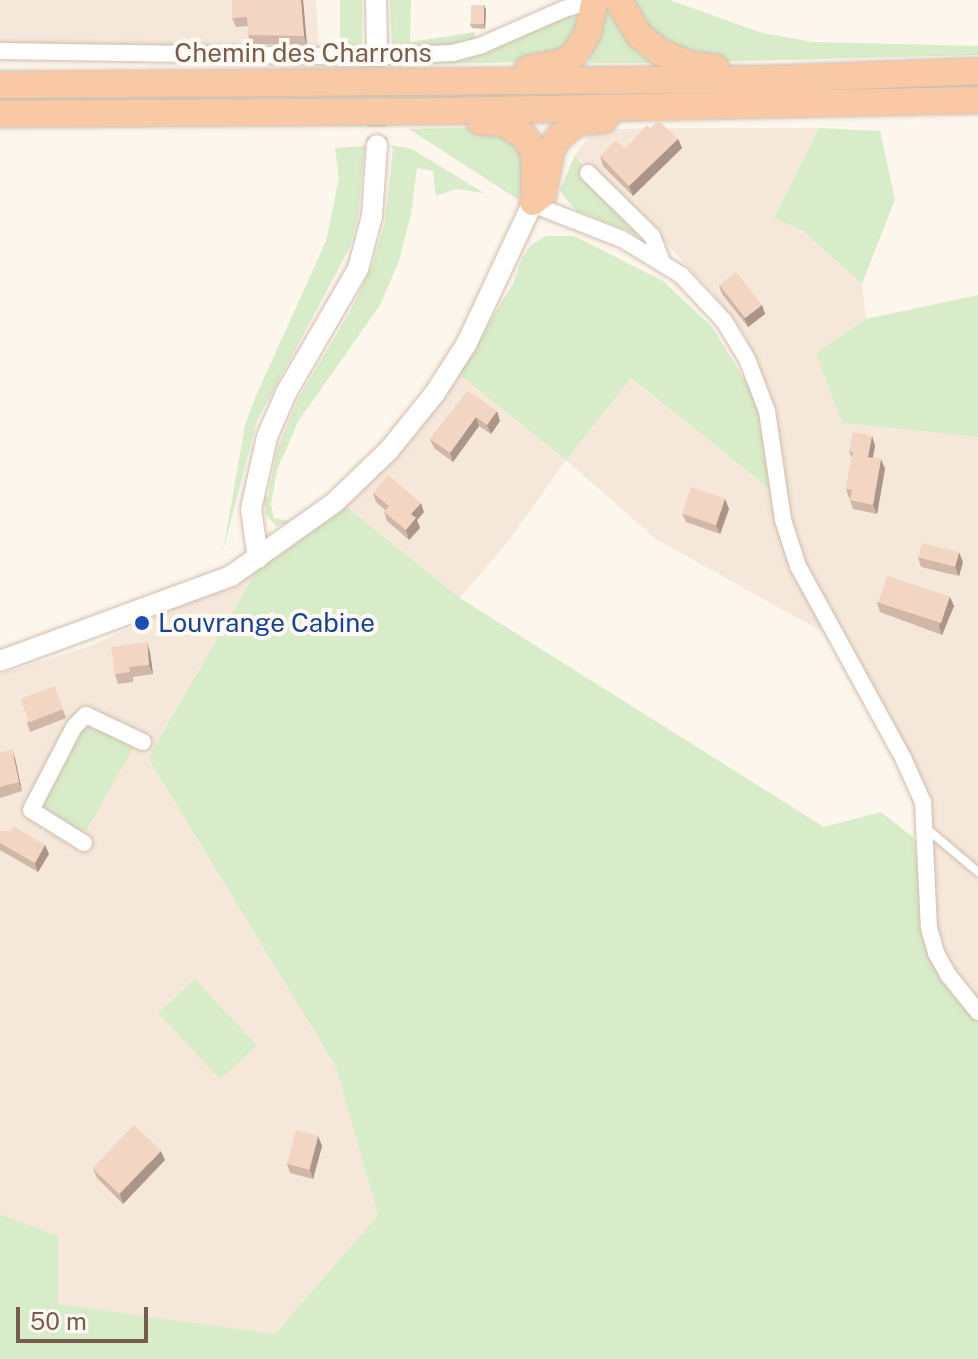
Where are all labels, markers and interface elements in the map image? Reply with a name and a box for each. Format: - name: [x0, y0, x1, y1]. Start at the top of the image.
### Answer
- street label: Chemin des Charrons: [174, 37, 432, 69]
- place label: Louvrange Cabine: [158, 607, 375, 639]
- marker: Louvrange Cabine: [133, 614, 151, 632]
- scale bar: [20, 1291, 152, 1341]
- text: 50 m: [30, 1307, 87, 1335]

